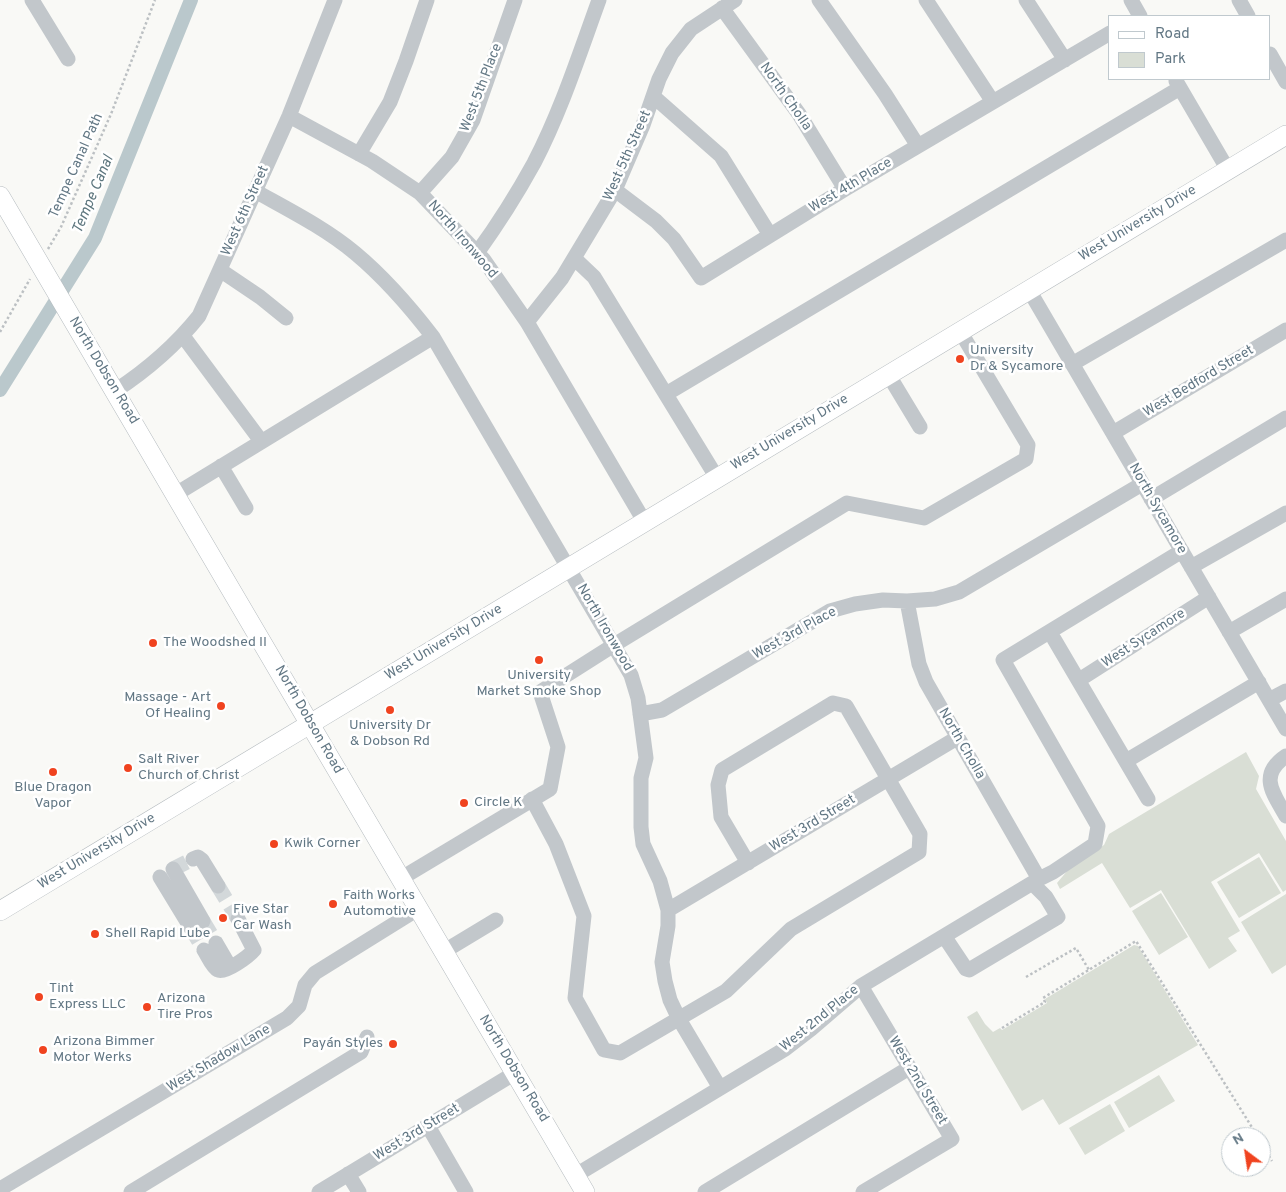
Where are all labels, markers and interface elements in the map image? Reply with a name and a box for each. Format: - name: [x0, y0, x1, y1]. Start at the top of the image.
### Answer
- legend: [1108, 15, 1271, 80]
- text: Road: [1155, 25, 1190, 44]
- street label: West 5th Place: [457, 41, 507, 135]
- text: Park: [1155, 50, 1186, 69]
- street label: North Cholla: [755, 60, 815, 134]
- street label: West 5th Street: [601, 108, 655, 204]
- street label: Tempe Canal Path: [46, 111, 108, 221]
- water label: Tempe Canal: [69, 153, 119, 237]
- street label: West 4th Place: [807, 155, 895, 217]
- street label: West 6th Street: [219, 163, 273, 259]
- street label: West University Drive: [1076, 182, 1200, 266]
- street label: North Ironwood: [424, 198, 500, 282]
- street label: North Dobson Road: [64, 314, 142, 428]
- street label: West Bedford Street: [1141, 342, 1257, 422]
- place label: University Dr & Sycamore: [970, 343, 1063, 376]
- marker: University Dr & Sycamore: [954, 353, 966, 365]
- street label: West University Drive: [728, 391, 852, 475]
- street label: North Sycamore: [1124, 461, 1190, 557]
- street label: North Ironwood: [572, 581, 636, 675]
- street label: West University Drive: [382, 601, 506, 685]
- street label: West 3rd Place: [750, 604, 840, 664]
- street label: West Sycamore: [1099, 606, 1189, 672]
- place label: The Woodshed II: [163, 635, 267, 651]
- marker: The Woodshed II: [147, 637, 159, 649]
- marker: University Market Smoke Shop: [533, 654, 545, 666]
- street label: North Dobson Road: [270, 663, 346, 777]
- place label: University Market Smoke Shop: [477, 668, 601, 700]
- place label: Massage - Art Of Healing: [124, 690, 211, 722]
- marker: Massage - Art Of Healing: [215, 700, 227, 712]
- marker: University Dr & Dobson Rd: [384, 704, 396, 716]
- street label: North Cholla: [934, 706, 988, 782]
- place label: University Dr & Dobson Rd: [349, 718, 431, 750]
- place label: Salt River Church of Christ: [138, 752, 240, 784]
- marker: Salt River Church of Christ: [122, 762, 134, 774]
- marker: Blue Dragon Vapor: [47, 766, 59, 778]
- place label: Blue Dragon Vapor: [14, 780, 92, 812]
- street label: West 3rd Street: [767, 792, 859, 856]
- place label: Circle K: [474, 795, 522, 811]
- marker: Circle K: [458, 797, 470, 809]
- street label: West University Drive: [35, 810, 159, 894]
- place label: Kwik Corner: [284, 836, 360, 852]
- marker: Kwik Corner: [268, 838, 280, 850]
- place label: Faith Works Automotive: [343, 888, 416, 920]
- marker: Faith Works Automotive: [327, 898, 339, 910]
- place label: Five Star Car Wash: [233, 902, 292, 934]
- marker: Five Star Car Wash: [217, 912, 229, 924]
- place label: Shell Rapid Lube: [105, 926, 210, 942]
- marker: Shell Rapid Lube: [89, 928, 101, 940]
- place label: Tint Express LLC: [49, 981, 126, 1014]
- street label: West 2nd Place: [777, 982, 863, 1056]
- marker: Tint Express LLC: [33, 991, 45, 1003]
- place label: Arizona Tire Pros: [157, 991, 213, 1024]
- marker: Arizona Tire Pros: [141, 1001, 153, 1013]
- street label: North Dobson Road: [474, 1012, 552, 1126]
- street label: West Shadow Lane: [164, 1022, 274, 1096]
- place label: Arizona Bimmer Motor Werks: [53, 1034, 155, 1066]
- street label: West 2nd Street: [884, 1034, 950, 1128]
- place label: Payán Styles: [303, 1036, 383, 1052]
- marker: Payán Styles: [387, 1038, 399, 1050]
- marker: Arizona Bimmer Motor Werks: [37, 1044, 49, 1056]
- street label: West 3rd Street: [371, 1101, 463, 1165]
- north arrow: [1221, 1127, 1271, 1177]
- text: N: [1230, 1130, 1247, 1149]

